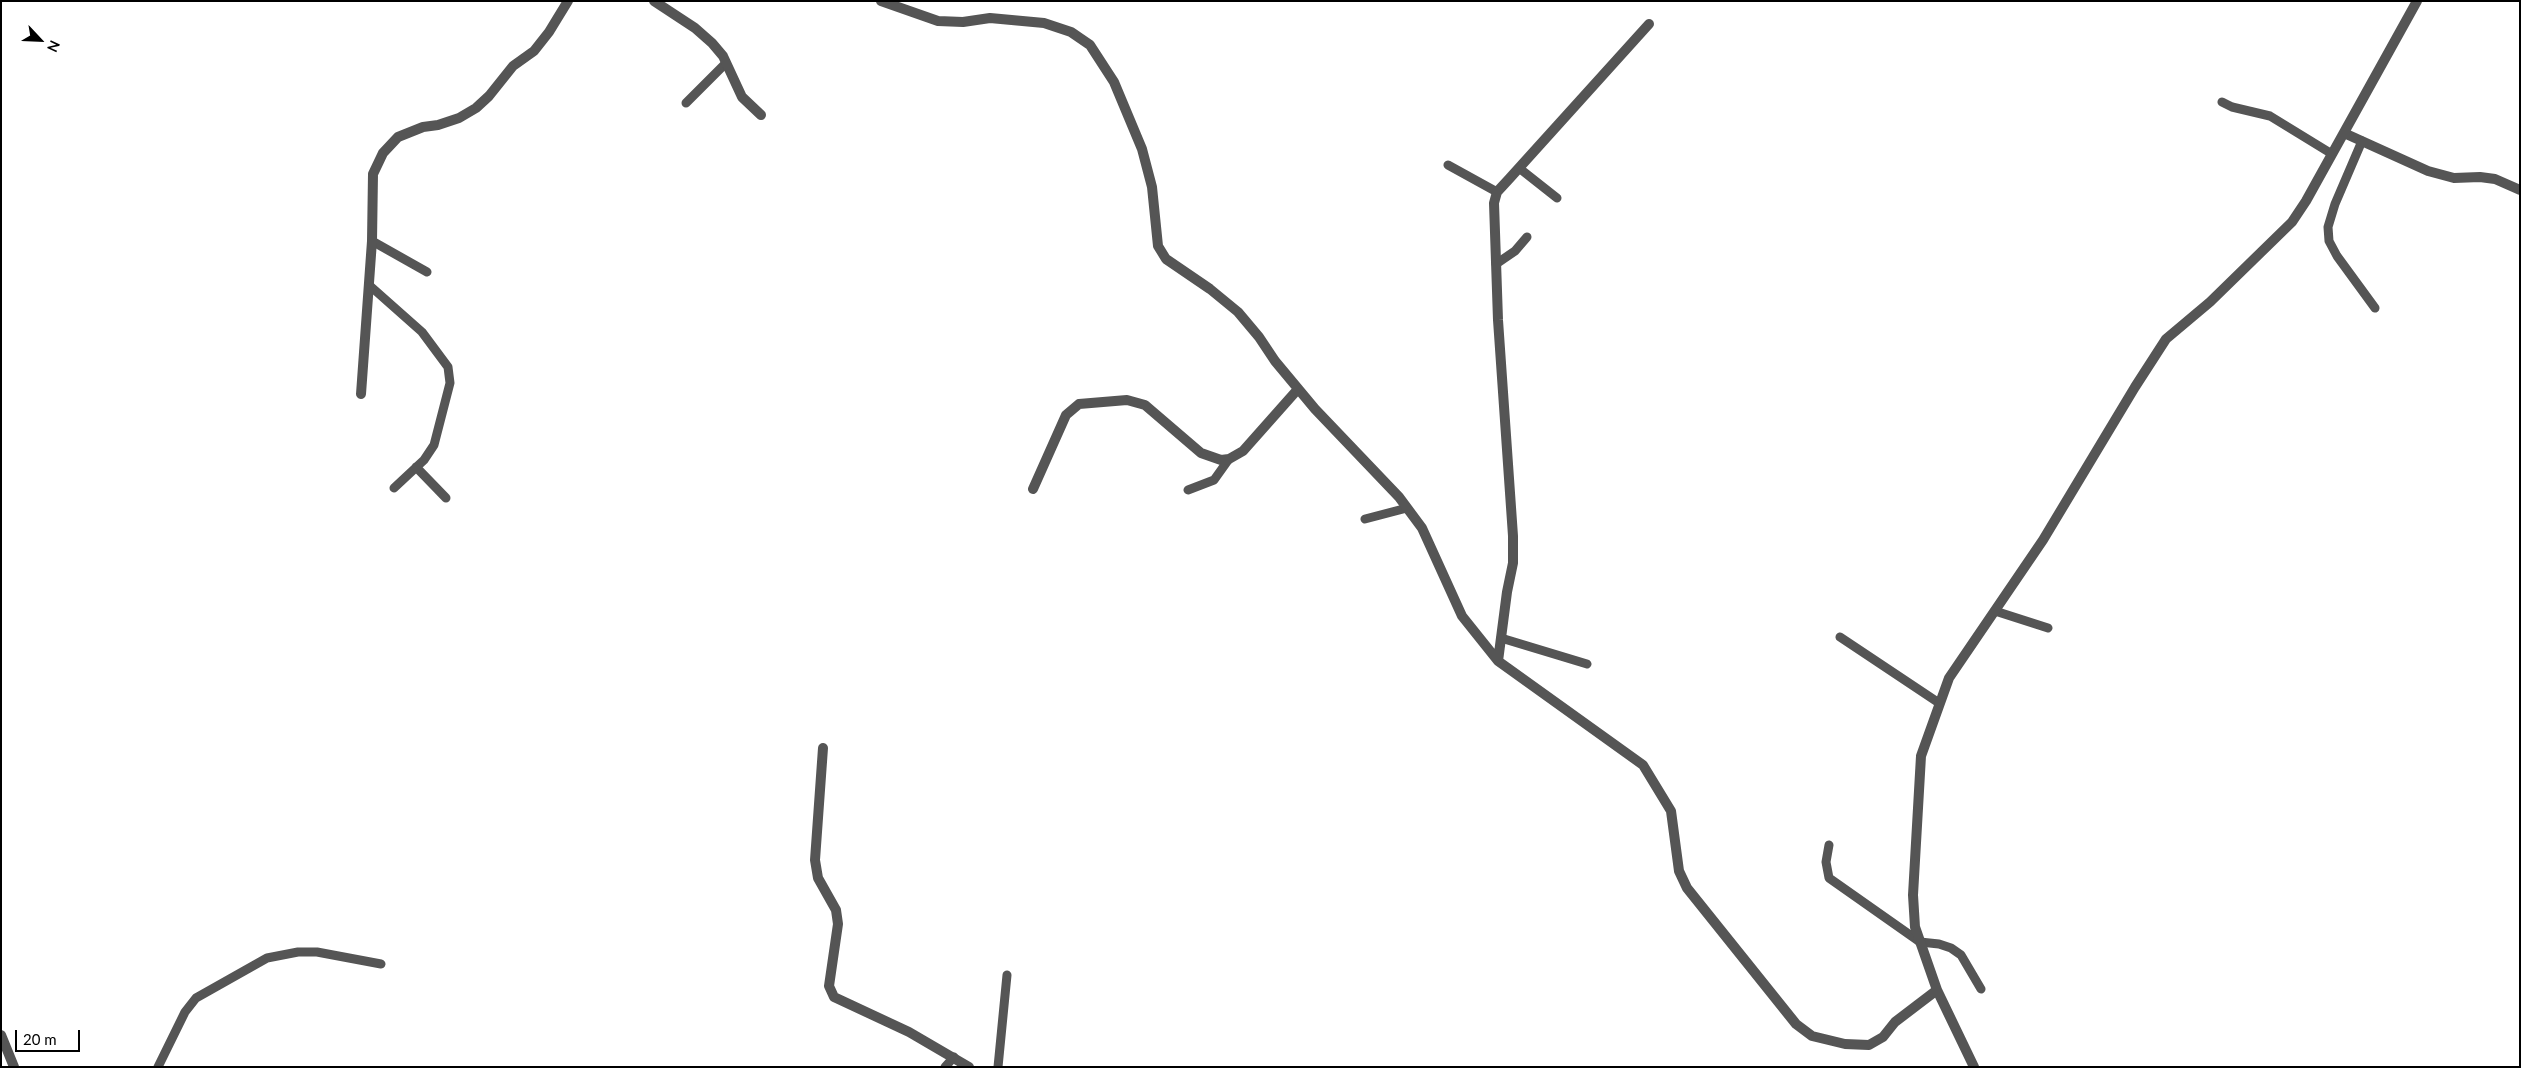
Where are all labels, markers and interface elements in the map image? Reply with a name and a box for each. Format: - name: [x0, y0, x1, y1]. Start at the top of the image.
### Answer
- north arrow: [15, 15, 65, 65]
- text: N: [44, 38, 64, 55]
- scale bar: [18, 1020, 82, 1052]
- text: 20 m: [23, 1030, 57, 1048]

